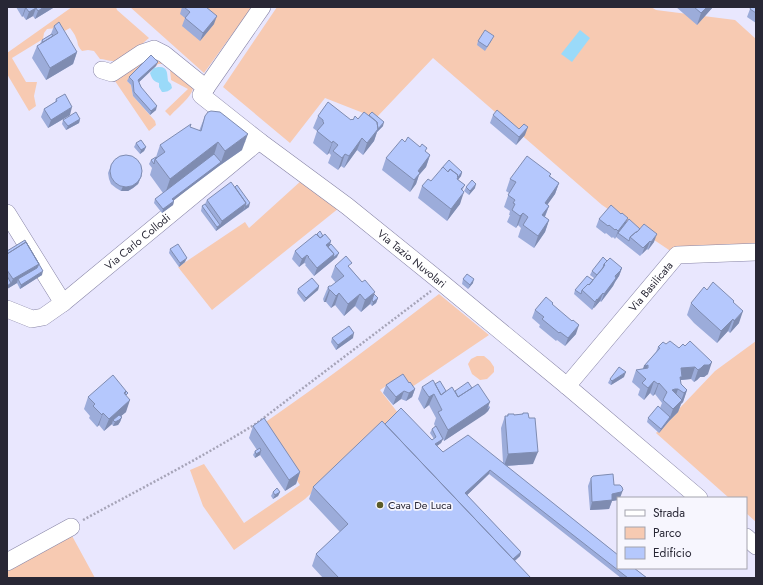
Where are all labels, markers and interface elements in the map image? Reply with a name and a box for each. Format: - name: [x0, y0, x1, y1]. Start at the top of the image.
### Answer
- street label: Via Carlo Collodi: [101, 209, 174, 274]
- street label: Via Tazio Nuvolari: [374, 226, 450, 291]
- street label: Via Basilicata: [625, 258, 676, 315]
- place label: Cava De Luca: [388, 497, 452, 513]
- legend: [617, 497, 747, 569]
- marker: Cava De Luca: [375, 500, 385, 510]
- text: Strada: [653, 504, 685, 522]
- text: Parco: [653, 524, 682, 542]
- text: Edificio: [653, 544, 692, 562]

